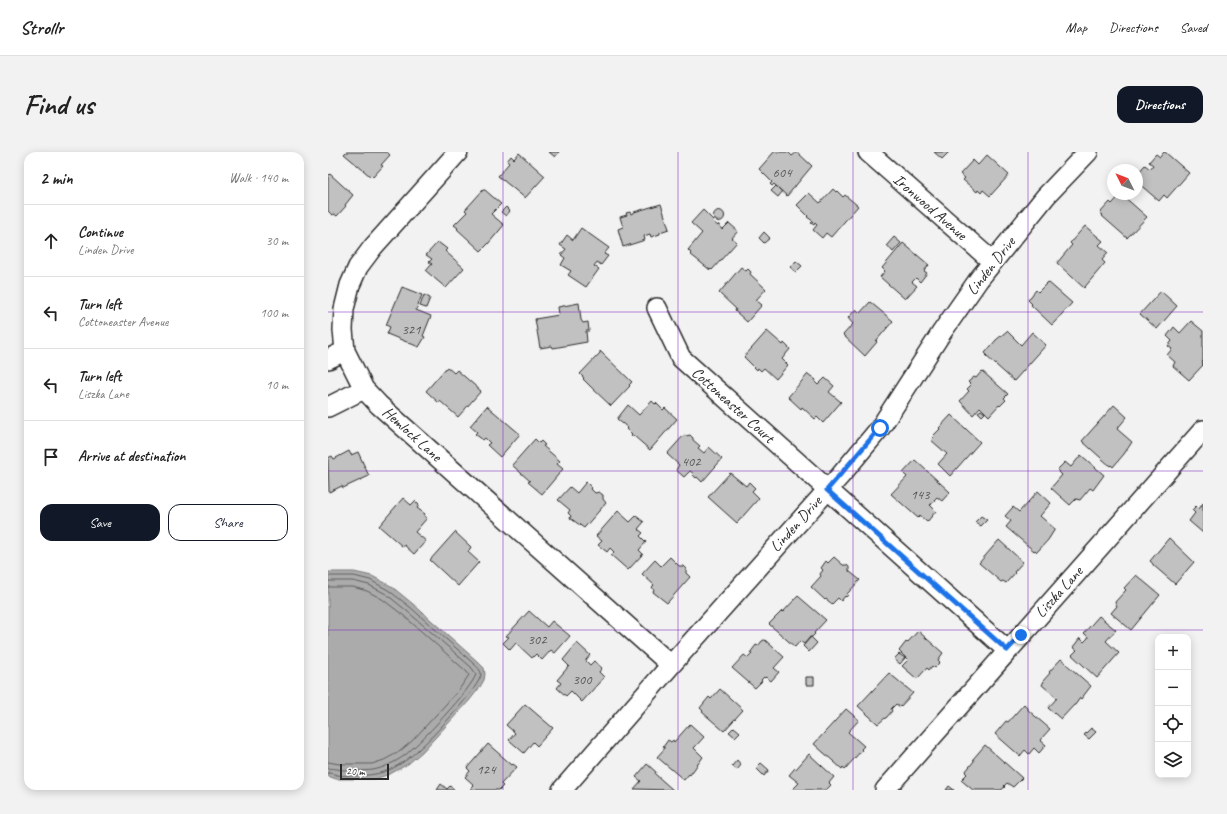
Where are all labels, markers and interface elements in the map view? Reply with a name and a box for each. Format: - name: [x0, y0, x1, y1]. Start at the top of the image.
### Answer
- text: Strollr: [20, 16, 63, 40]
- text: Map: [1066, 19, 1087, 36]
- text: Directions: [1109, 19, 1158, 36]
- text: Saved: [1180, 19, 1207, 36]
- button: Directions: [1117, 86, 1203, 123]
- text: Find us: [24, 87, 94, 122]
- house number: 604: [773, 164, 793, 181]
- north arrow: [1107, 164, 1143, 200]
- text: 2 min: [40, 168, 73, 189]
- street label: Ironwood Avenue: [889, 169, 972, 246]
- text: Walk · 140 m: [229, 170, 288, 186]
- text: Continue: [78, 223, 123, 242]
- icon: ahead: [40, 230, 62, 252]
- street label: Linden Drive: [962, 231, 1021, 299]
- text: 30 m: [266, 233, 288, 249]
- text: Linden Drive: [78, 242, 134, 258]
- text: Turn left: [78, 295, 121, 314]
- icon: left: [40, 302, 62, 324]
- text: 100 m: [260, 305, 288, 321]
- text: Cottoneaster Avenue: [78, 314, 168, 330]
- house number: 321: [402, 321, 421, 338]
- street label: Cottoneaster Court: [687, 363, 780, 449]
- text: Turn left: [78, 367, 121, 386]
- icon: left: [40, 374, 62, 396]
- text: 10 m: [266, 377, 288, 393]
- text: Liszka Lane: [78, 386, 129, 402]
- street label: Hemlock Lane: [378, 402, 447, 467]
- route start: [871, 419, 889, 437]
- icon: arrive: [40, 446, 62, 468]
- text: Arrive at destination: [78, 447, 185, 466]
- house number: 402: [682, 453, 702, 470]
- house number: 143: [911, 486, 931, 503]
- street label: Linden Drive: [766, 491, 828, 556]
- button: Save: [40, 504, 160, 541]
- button: Share: [168, 504, 288, 541]
- street label: Liszka Lane: [1031, 561, 1088, 622]
- route end: [1012, 626, 1030, 644]
- house number: 302: [528, 631, 548, 648]
- map controls: [1155, 634, 1191, 778]
- button: +: [1155, 634, 1191, 670]
- button: −: [1155, 670, 1191, 706]
- house number: 300: [573, 671, 593, 688]
- button: locate: [1155, 706, 1191, 742]
- button: layers: [1155, 742, 1191, 778]
- house number: 124: [477, 761, 497, 778]
- scale bar: [340, 762, 389, 781]
- text: 20 m: [346, 764, 365, 778]

